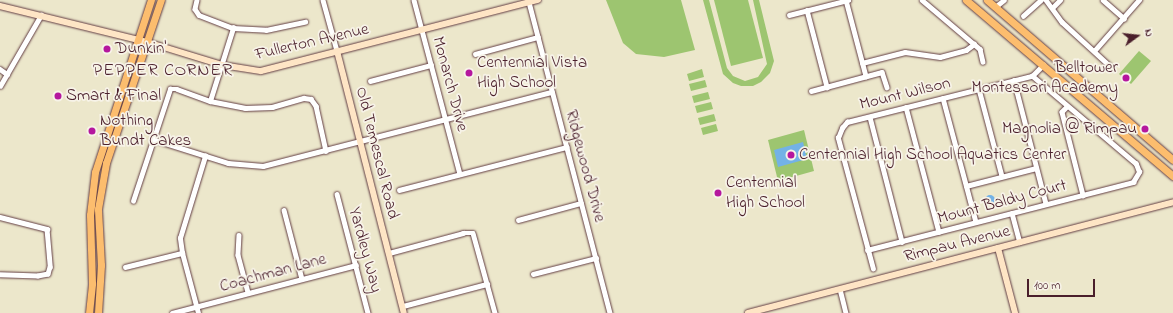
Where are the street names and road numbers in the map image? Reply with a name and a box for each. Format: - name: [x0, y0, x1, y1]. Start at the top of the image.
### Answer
- street label: Fullerton Avenue: [253, 19, 371, 65]
- street label: Monarch Drive: [428, 34, 472, 134]
- street label: Mount Wilson: [857, 73, 953, 115]
- street label: Old Temescal Road: [351, 85, 403, 221]
- street label: Ridgewood Drive: [560, 108, 610, 224]
- street label: Mount Baldy Court: [935, 175, 1069, 229]
- street label: Yardley Way: [344, 205, 386, 295]
- street label: Rimpau Avenue: [902, 221, 1012, 267]
- street label: Coachman Lane: [218, 249, 328, 297]

